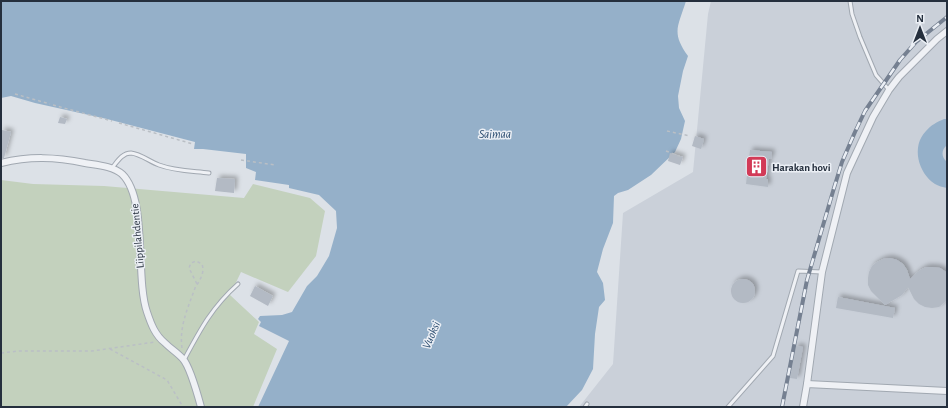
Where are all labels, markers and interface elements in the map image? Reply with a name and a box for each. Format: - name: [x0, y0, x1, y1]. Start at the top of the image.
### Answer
- north arrow: [900, 8, 940, 48]
- text: N: [916, 13, 924, 24]
- water label: Saimaa: [479, 128, 511, 140]
- building icon: Harakan hovi: [744, 154, 770, 180]
- place label: Harakan hovi: [772, 162, 831, 173]
- street label: Liippilahdentie: [129, 203, 146, 269]
- water label: Vuoksi: [420, 319, 442, 350]

